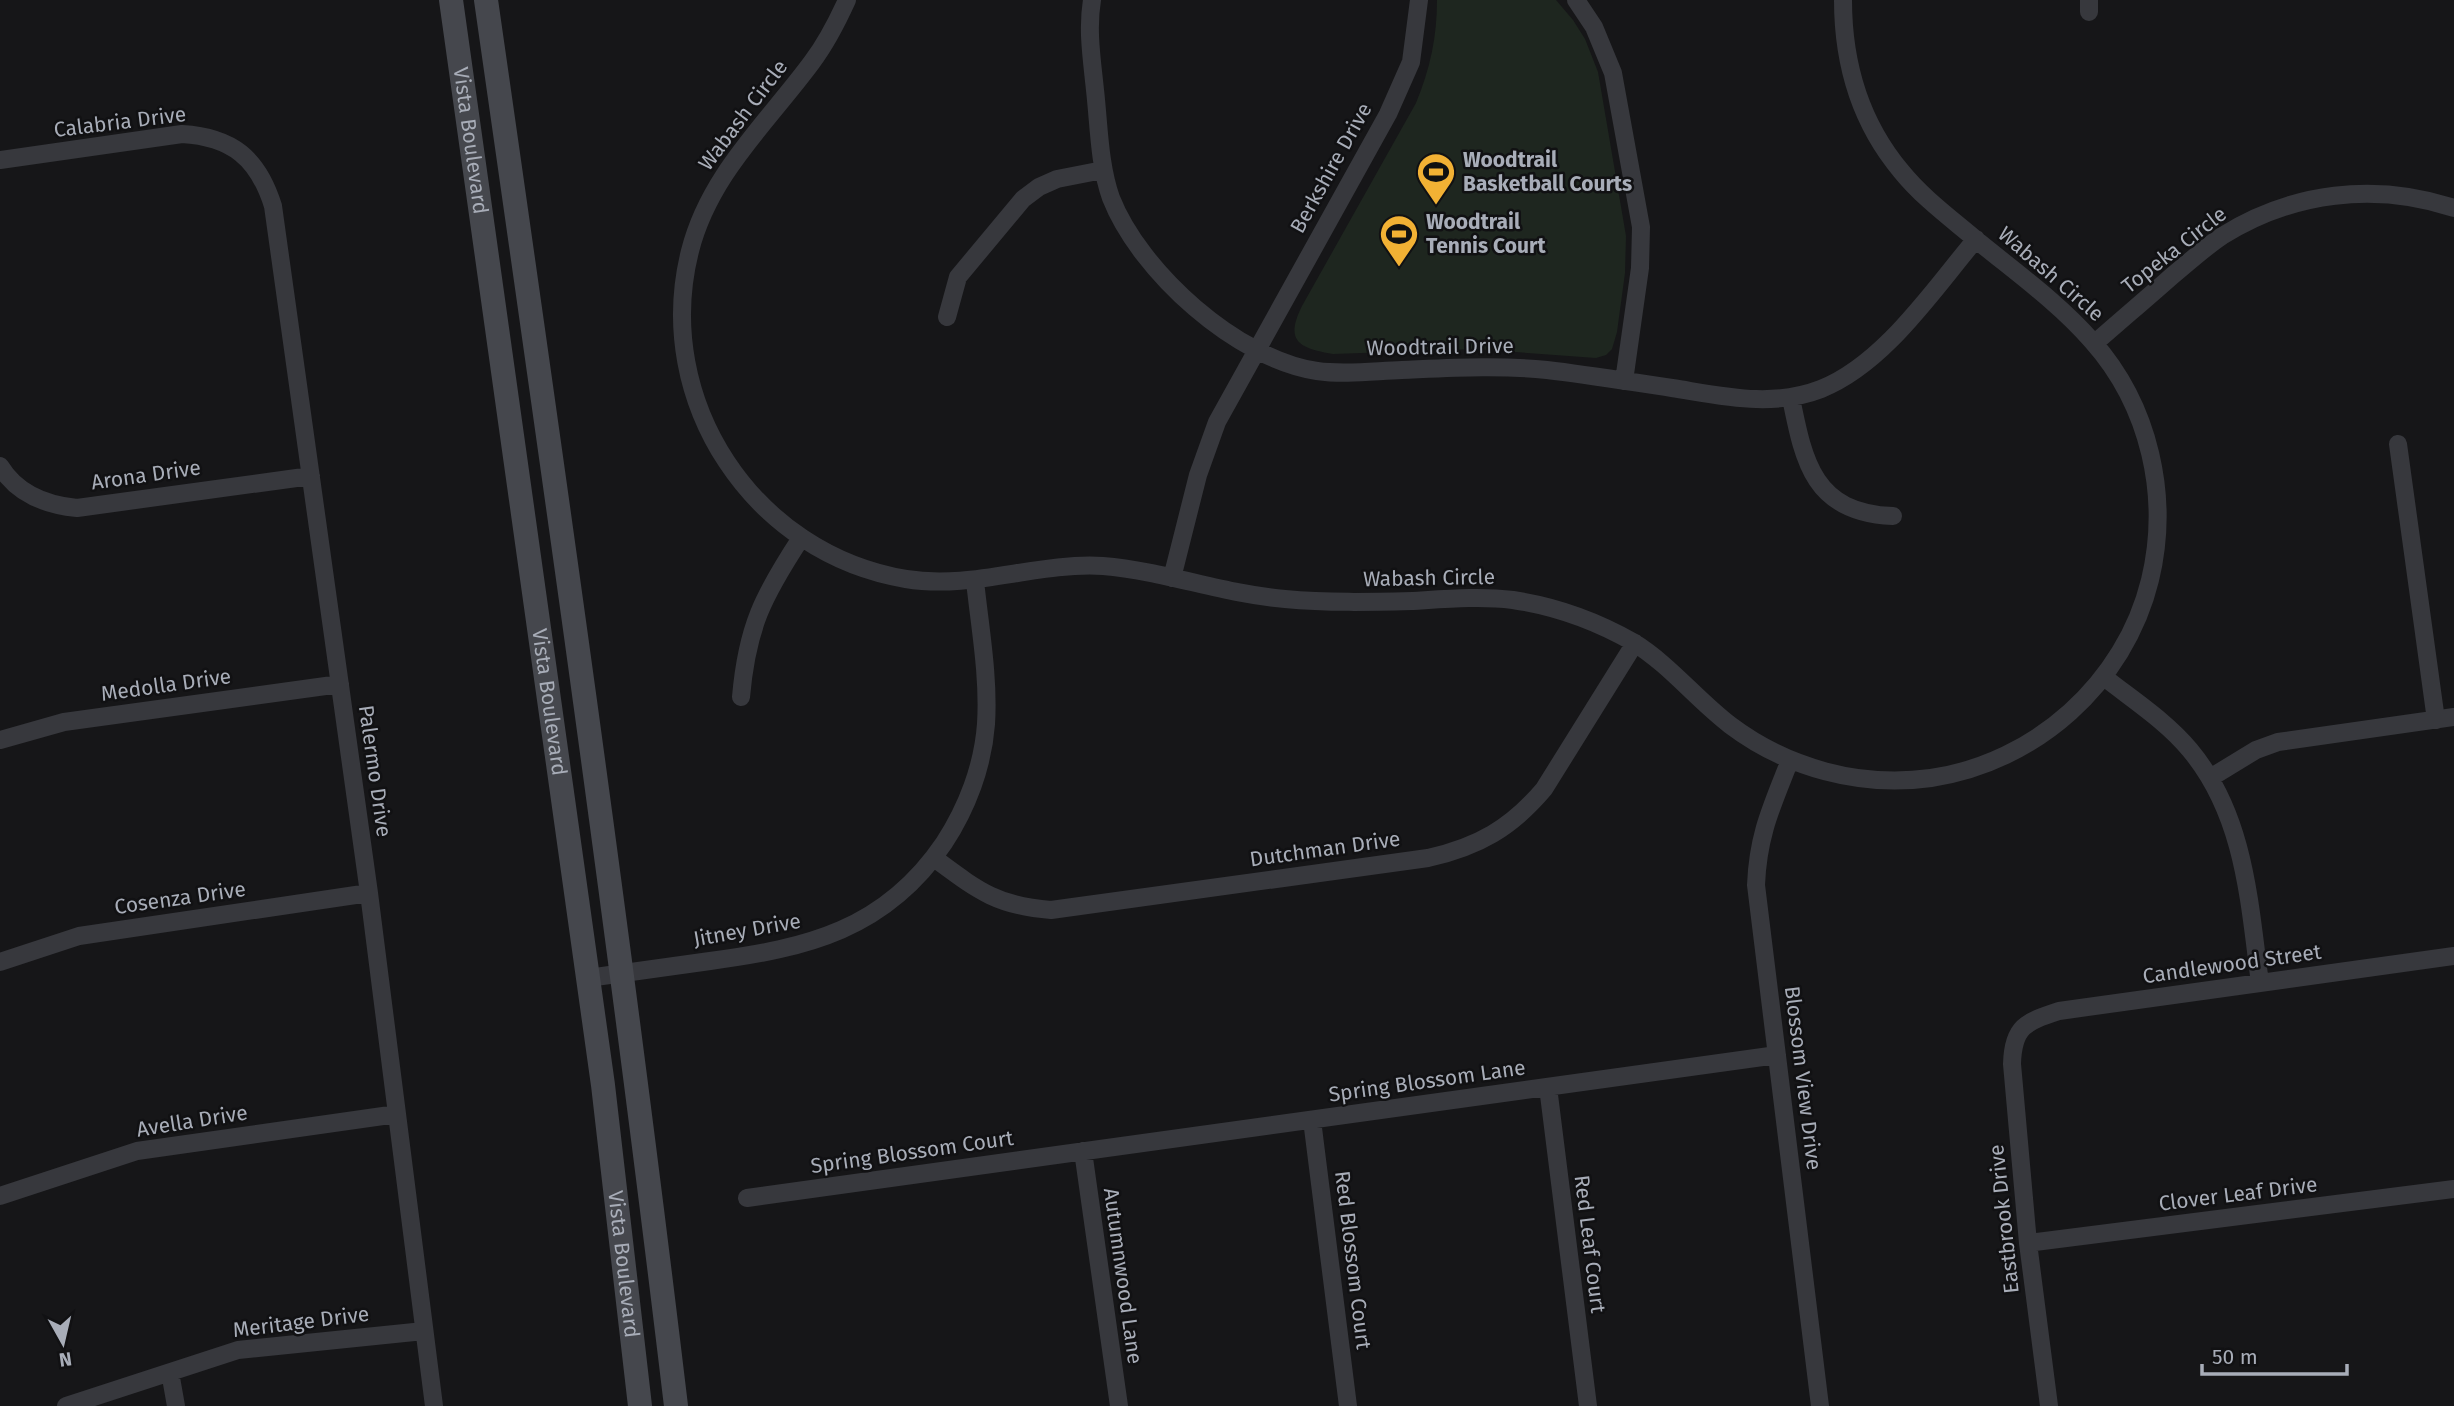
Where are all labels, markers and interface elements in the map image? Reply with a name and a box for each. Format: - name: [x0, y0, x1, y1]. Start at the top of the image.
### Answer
- street label: Wabash Circle: [693, 54, 793, 176]
- street label: Vista Boulevard: [448, 65, 494, 216]
- street label: Berkshire Drive: [1285, 98, 1377, 238]
- street label: Calabria Drive: [52, 101, 188, 143]
- place label: Woodtrail Basketball Courts: [1463, 147, 1632, 197]
- sports icon: Woodtrail Basketball Courts: [1415, 151, 1457, 206]
- street label: Topeka Circle: [2116, 201, 2232, 299]
- place label: Woodtrail Tennis Court: [1426, 209, 1546, 259]
- sports icon: Woodtrail Tennis Court: [1378, 213, 1420, 268]
- street label: Wabash Circle: [1993, 221, 2109, 327]
- street label: Woodtrail Drive: [1366, 333, 1514, 361]
- street label: Arona Drive: [90, 454, 202, 496]
- street label: Wabash Circle: [1363, 564, 1495, 592]
- street label: Vista Boulevard: [526, 627, 573, 777]
- street label: Medolla Drive: [99, 663, 233, 707]
- street label: Palermo Drive: [353, 703, 397, 839]
- street label: Dutchman Drive: [1248, 826, 1402, 872]
- street label: Cosenza Drive: [113, 876, 247, 920]
- street label: Jitney Drive: [691, 908, 803, 952]
- street label: Candlewood Street: [2141, 939, 2323, 989]
- street label: Blossom View Drive: [1779, 984, 1827, 1172]
- street label: Spring Blossom Lane: [1327, 1054, 1527, 1108]
- street label: Avella Drive: [135, 1099, 249, 1143]
- street label: Spring Blossom Court: [809, 1125, 1016, 1179]
- street label: Eastbrook Drive: [1983, 1143, 2025, 1295]
- street label: Red Blossom Court: [1329, 1169, 1377, 1351]
- street label: Clover Leaf Drive: [2157, 1171, 2319, 1217]
- street label: Red Leaf Court: [1569, 1174, 1611, 1315]
- street label: Autumnwood Lane: [1098, 1186, 1148, 1366]
- street label: Vista Boulevard: [602, 1189, 645, 1339]
- street label: Meritage Drive: [231, 1301, 371, 1343]
- north arrow: [28, 1308, 98, 1378]
- scale bar: [2202, 1332, 2347, 1376]
- text: 50 m: [2212, 1344, 2258, 1370]
- text: N: [57, 1347, 73, 1372]

